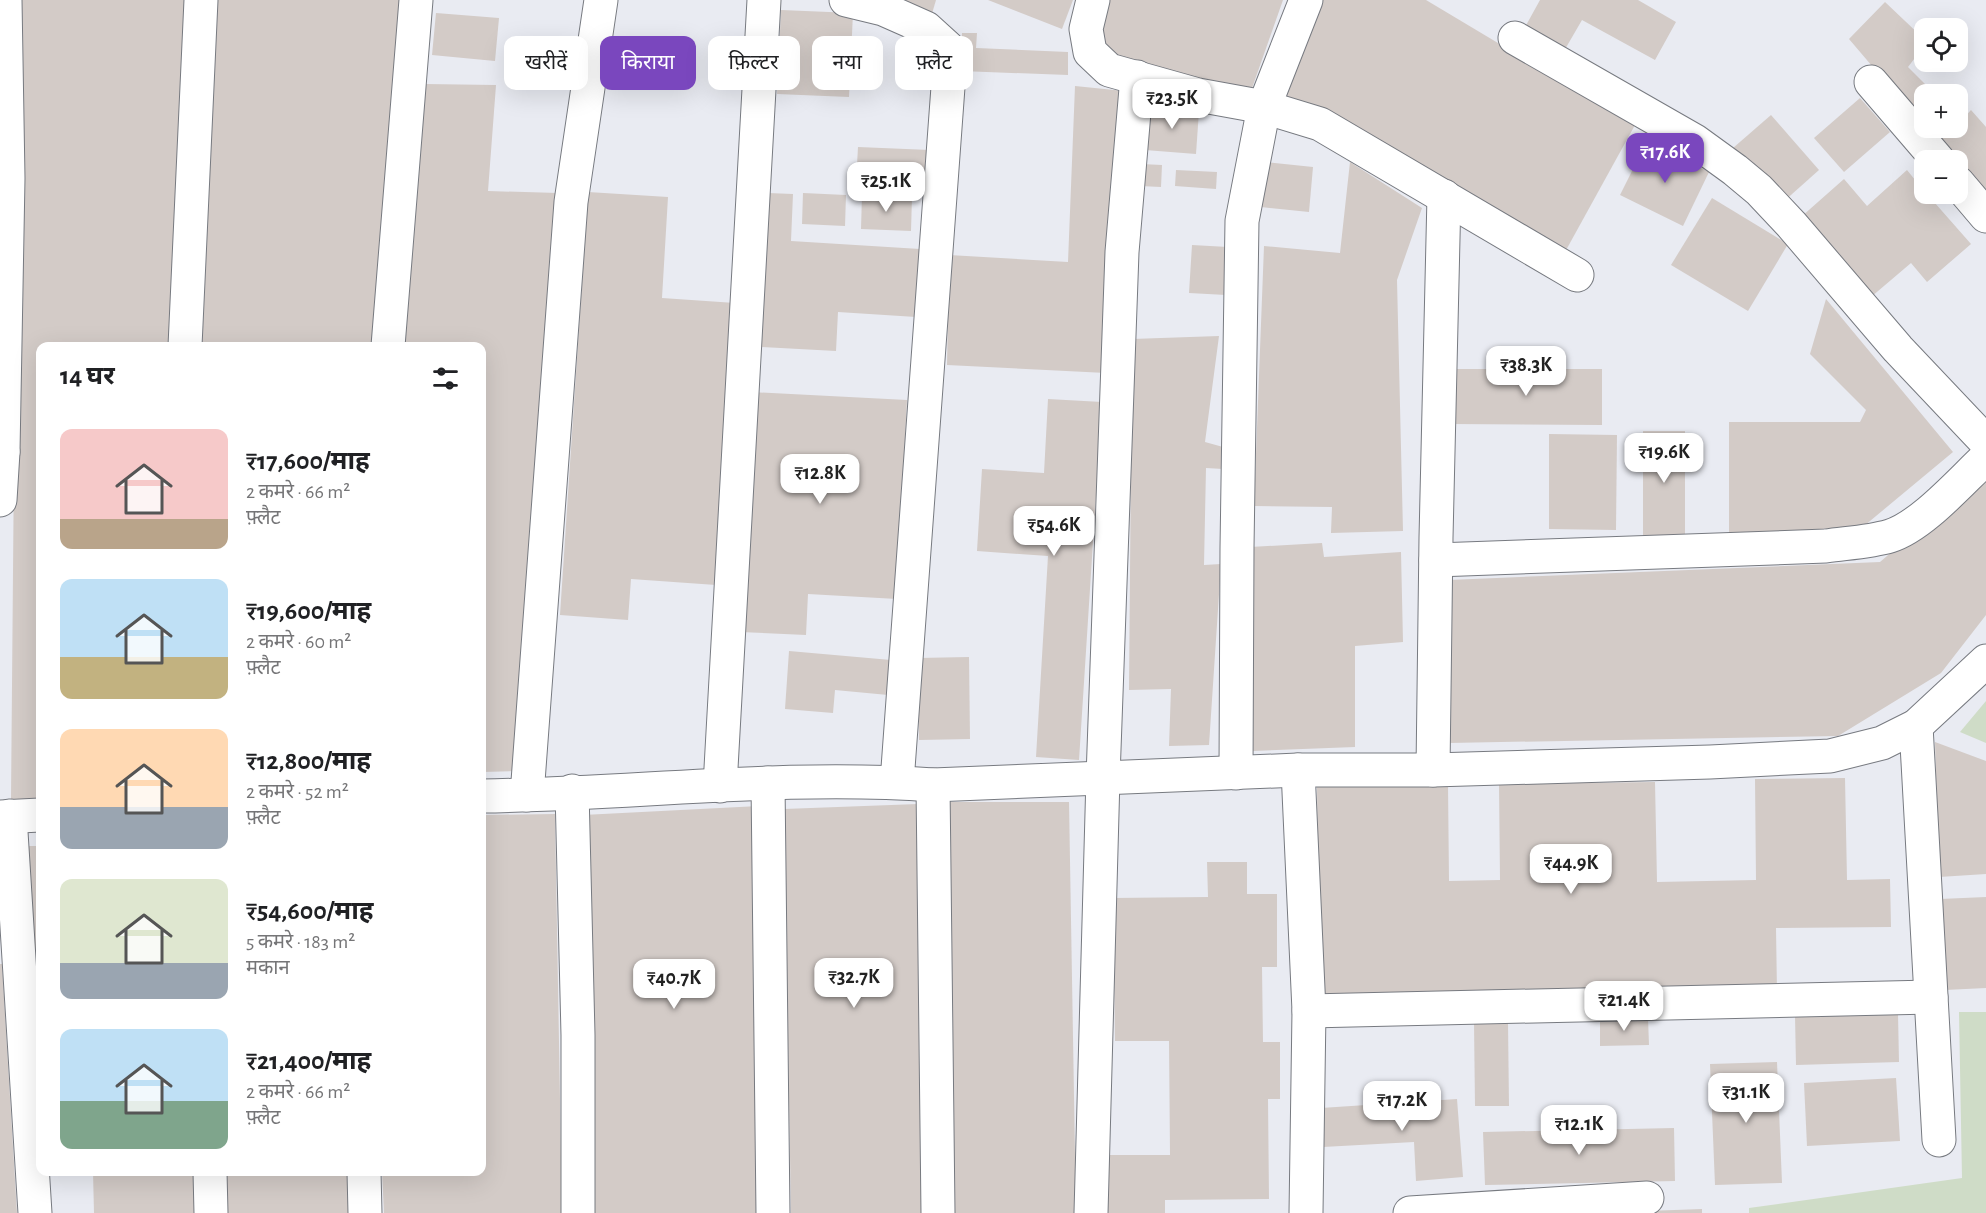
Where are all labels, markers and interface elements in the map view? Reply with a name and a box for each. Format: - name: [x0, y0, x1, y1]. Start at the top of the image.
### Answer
- map controls: [1914, 18, 1968, 204]
- button: locate: [1914, 18, 1968, 72]
- chip: खरीदें: [504, 36, 588, 90]
- chip: किराया: [600, 36, 696, 90]
- chip: फ़िल्टर: [708, 36, 800, 90]
- chip: नया: [812, 36, 883, 90]
- chip: फ़्लैट: [895, 36, 973, 90]
- pin: ₹23.5K: [1123, 79, 1221, 130]
- button: +: [1914, 84, 1968, 138]
- text: ₹23.5K: [1146, 88, 1198, 108]
- pin: ₹17.6K: [1616, 133, 1714, 184]
- text: ₹17.6K: [1640, 142, 1690, 162]
- button: −: [1914, 150, 1968, 204]
- pin: ₹25.1K: [837, 162, 935, 213]
- text: ₹25.1K: [861, 171, 911, 191]
- pin: ₹38.3K: [1477, 346, 1575, 397]
- text: ₹38.3K: [1500, 355, 1552, 375]
- icon: filters: [429, 362, 462, 395]
- text: 14 घर: [60, 363, 115, 389]
- pin: ₹19.6K: [1615, 433, 1713, 484]
- text: ₹19.6K: [1638, 442, 1690, 462]
- text: ₹17,600/माह: [246, 448, 370, 474]
- icon: home: [108, 453, 180, 525]
- pin: ₹12.8K: [771, 454, 869, 505]
- text: ₹12.8K: [794, 463, 846, 483]
- text: 2 कमरे · 66 m²: [246, 482, 350, 502]
- pin: ₹54.6K: [1005, 506, 1103, 557]
- text: फ़्लैट: [246, 508, 281, 528]
- text: ₹54.6K: [1028, 515, 1081, 535]
- text: ₹19,600/माह: [246, 598, 371, 624]
- icon: home: [108, 603, 180, 675]
- text: 2 कमरे · 60 m²: [246, 632, 351, 652]
- text: फ़्लैट: [246, 658, 281, 678]
- text: ₹12,800/माह: [246, 748, 371, 774]
- icon: home: [108, 753, 180, 825]
- text: 2 कमरे · 52 m²: [246, 782, 349, 802]
- text: फ़्लैट: [246, 808, 281, 828]
- pin: ₹44.9K: [1522, 844, 1620, 895]
- text: ₹44.9K: [1544, 853, 1598, 873]
- text: ₹54,600/माह: [246, 898, 374, 924]
- icon: home: [108, 903, 180, 975]
- text: 5 कमरे · 183 m²: [246, 932, 355, 952]
- text: मकान: [246, 958, 290, 978]
- pin: ₹32.7K: [805, 958, 903, 1009]
- pin: ₹40.7K: [625, 959, 723, 1010]
- text: ₹32.7K: [828, 967, 880, 987]
- text: ₹40.7K: [647, 968, 701, 988]
- pin: ₹21.4K: [1575, 981, 1673, 1032]
- text: ₹21.4K: [1598, 990, 1650, 1010]
- text: ₹21,400/माह: [246, 1048, 371, 1074]
- icon: home: [108, 1053, 180, 1125]
- pin: ₹31.1K: [1697, 1073, 1795, 1124]
- pin: ₹17.2K: [1353, 1081, 1451, 1132]
- text: 2 कमरे · 66 m²: [246, 1082, 350, 1102]
- text: ₹31.1K: [1722, 1082, 1770, 1102]
- text: ₹17.2K: [1377, 1090, 1427, 1110]
- pin: ₹12.1K: [1530, 1105, 1628, 1156]
- text: फ़्लैट: [246, 1108, 281, 1128]
- text: ₹12.1K: [1555, 1114, 1603, 1134]

